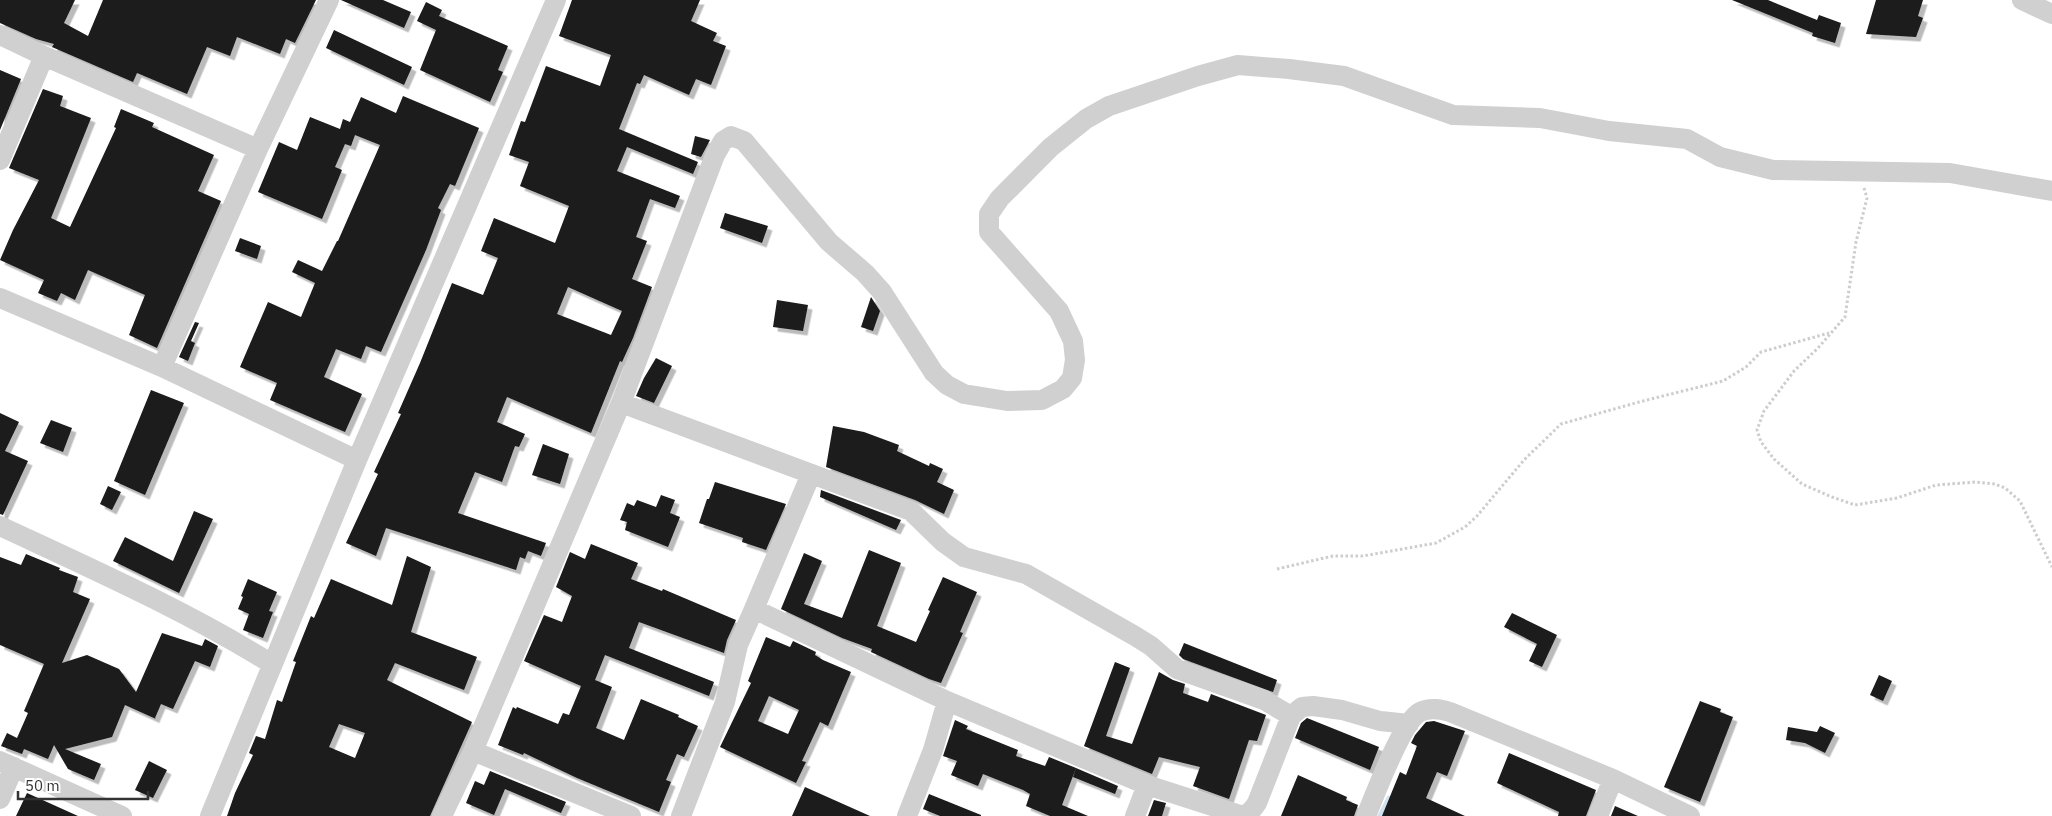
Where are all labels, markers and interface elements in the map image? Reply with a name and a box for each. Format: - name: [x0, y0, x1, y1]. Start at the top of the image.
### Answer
- scale bar: [18, 768, 148, 800]
- text: 50 m: [25, 776, 60, 795]

